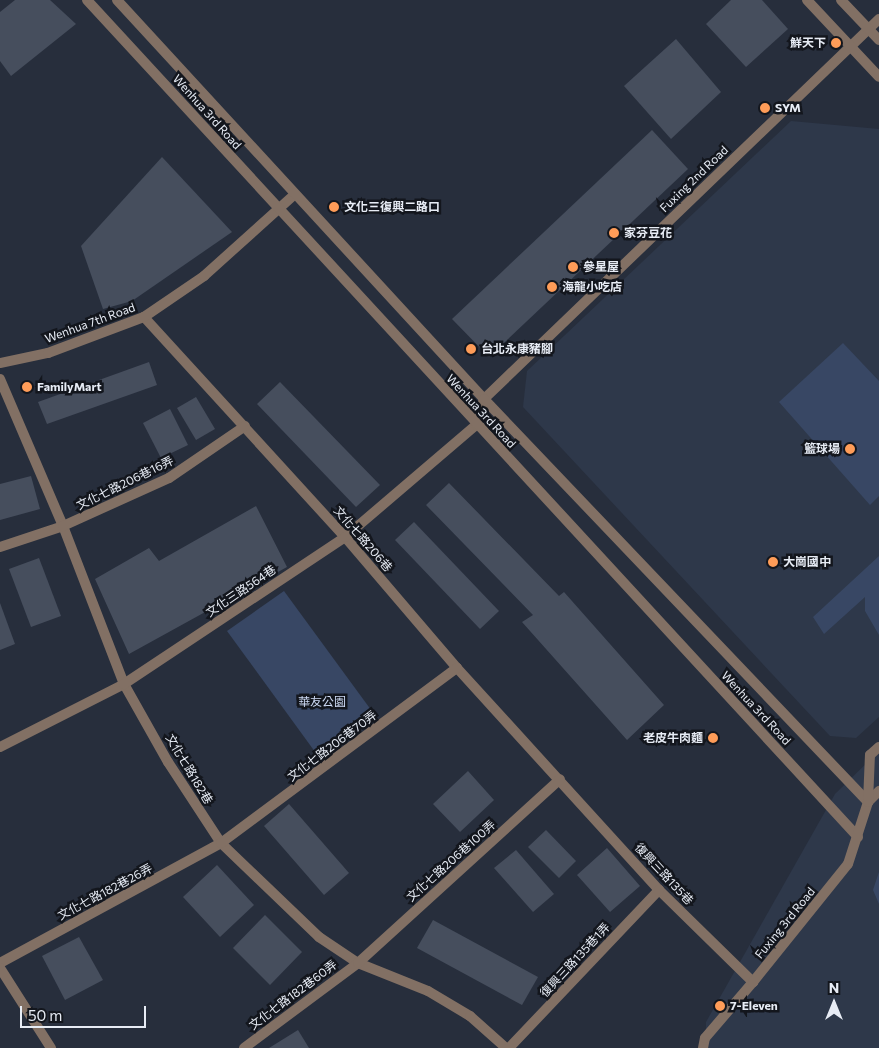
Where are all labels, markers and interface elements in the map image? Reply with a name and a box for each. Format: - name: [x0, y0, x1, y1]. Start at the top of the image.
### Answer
- place label: 鮮天下: [790, 36, 826, 50]
- marker: 鮮天下: [830, 37, 842, 49]
- street label: Wenhua 3rd Road: [170, 72, 244, 152]
- place label: SYM: [775, 101, 801, 115]
- marker: SYM: [759, 102, 771, 114]
- street label: Fuxing 2nd Road: [657, 143, 731, 215]
- place label: 文化三復興二路口: [344, 200, 440, 214]
- marker: 文化三復興二路口: [328, 201, 340, 213]
- place label: 家芬豆花: [624, 226, 672, 240]
- marker: 家芬豆花: [608, 227, 620, 239]
- place label: 參星屋: [583, 260, 619, 274]
- marker: 參星屋: [567, 261, 579, 273]
- place label: 海龍小吃店: [562, 280, 622, 294]
- marker: 海龍小吃店: [546, 281, 558, 293]
- street label: Wenhua 7th Road: [43, 300, 137, 346]
- place label: 台北永康豬腳: [481, 342, 553, 356]
- marker: 台北永康豬腳: [465, 343, 477, 355]
- street label: Wenhua 3rd Road: [443, 371, 519, 451]
- place label: FamilyMart: [37, 380, 101, 394]
- marker: FamilyMart: [21, 381, 33, 393]
- place label: 籃球場: [804, 442, 840, 456]
- marker: 籃球場: [844, 443, 856, 455]
- street label: 文化七路206巷16弄: [74, 453, 176, 513]
- street label: 文化七路206巷: [331, 503, 395, 575]
- place label: 大崗國中: [783, 555, 831, 569]
- marker: 大崗國中: [767, 556, 779, 568]
- street label: 文化三路564巷: [203, 562, 279, 620]
- street label: Wenhua 3rd Road: [718, 668, 794, 748]
- park label: 華友公園: [298, 695, 346, 709]
- street label: 文化七路206巷70弄: [285, 708, 379, 784]
- street label: 文化七路182巷: [162, 731, 216, 807]
- place label: 老皮牛肉麵: [643, 731, 703, 745]
- marker: 老皮牛肉麵: [707, 732, 719, 744]
- street label: 文化七路206巷100弄: [404, 817, 498, 905]
- street label: 復興三路135巷: [632, 840, 696, 908]
- street label: 文化七路182巷26弄: [55, 861, 155, 923]
- street label: Fuxing 3rd Road: [752, 885, 818, 961]
- street label: 復興三路135巷1弄: [537, 920, 613, 1000]
- street label: 文化七路182巷60弄: [246, 957, 340, 1033]
- north arrow: [809, 978, 859, 1028]
- text: N: [829, 979, 839, 996]
- scale bar: [22, 996, 149, 1028]
- place label: 7-Eleven: [730, 999, 778, 1013]
- marker: 7-Eleven: [714, 1000, 726, 1012]
- text: 50 m: [28, 1006, 62, 1024]

